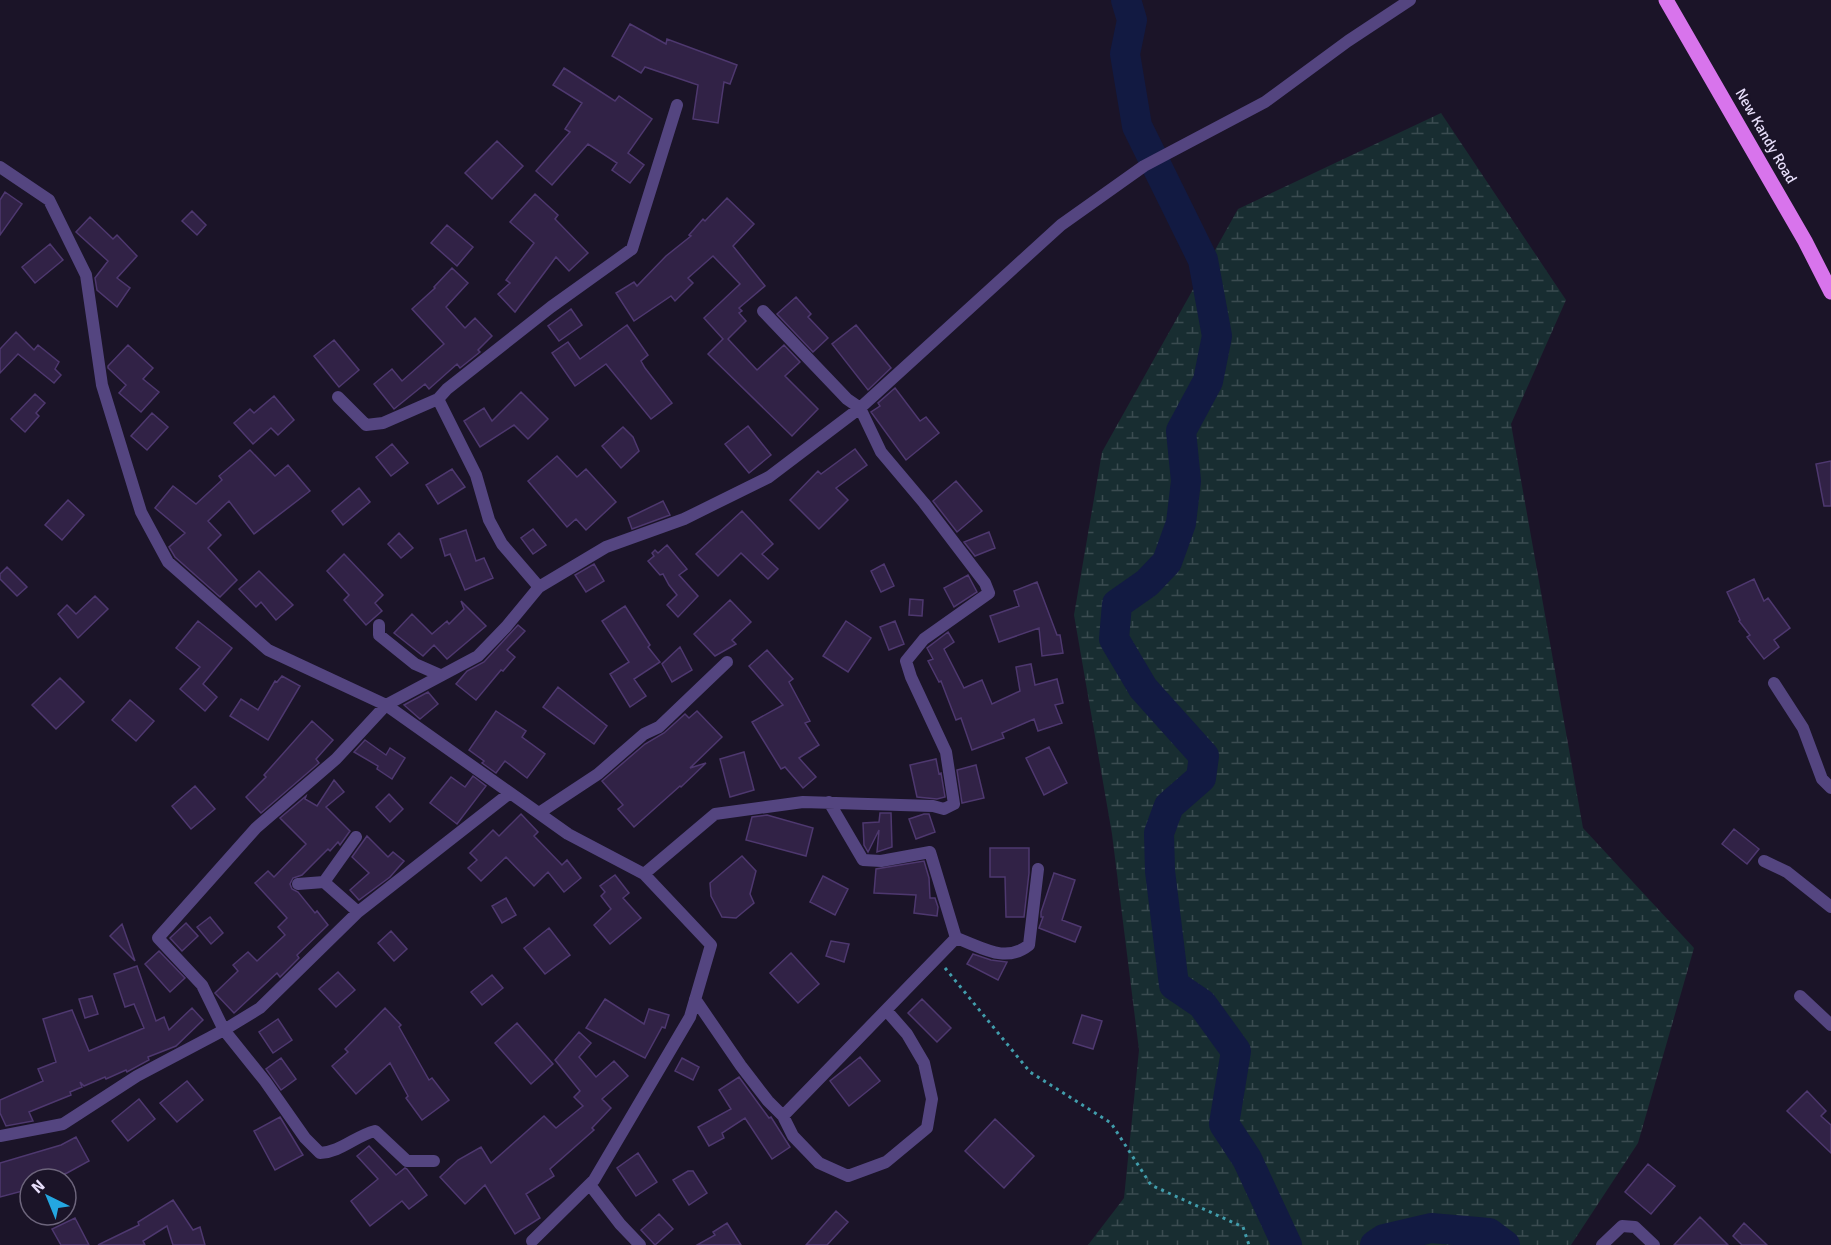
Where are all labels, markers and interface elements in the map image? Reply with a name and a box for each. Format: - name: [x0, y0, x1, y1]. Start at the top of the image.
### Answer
- street label: New Kandy Road: [1732, 85, 1801, 187]
- north arrow: [18, 1167, 78, 1227]
- text: N: [28, 1176, 49, 1198]

